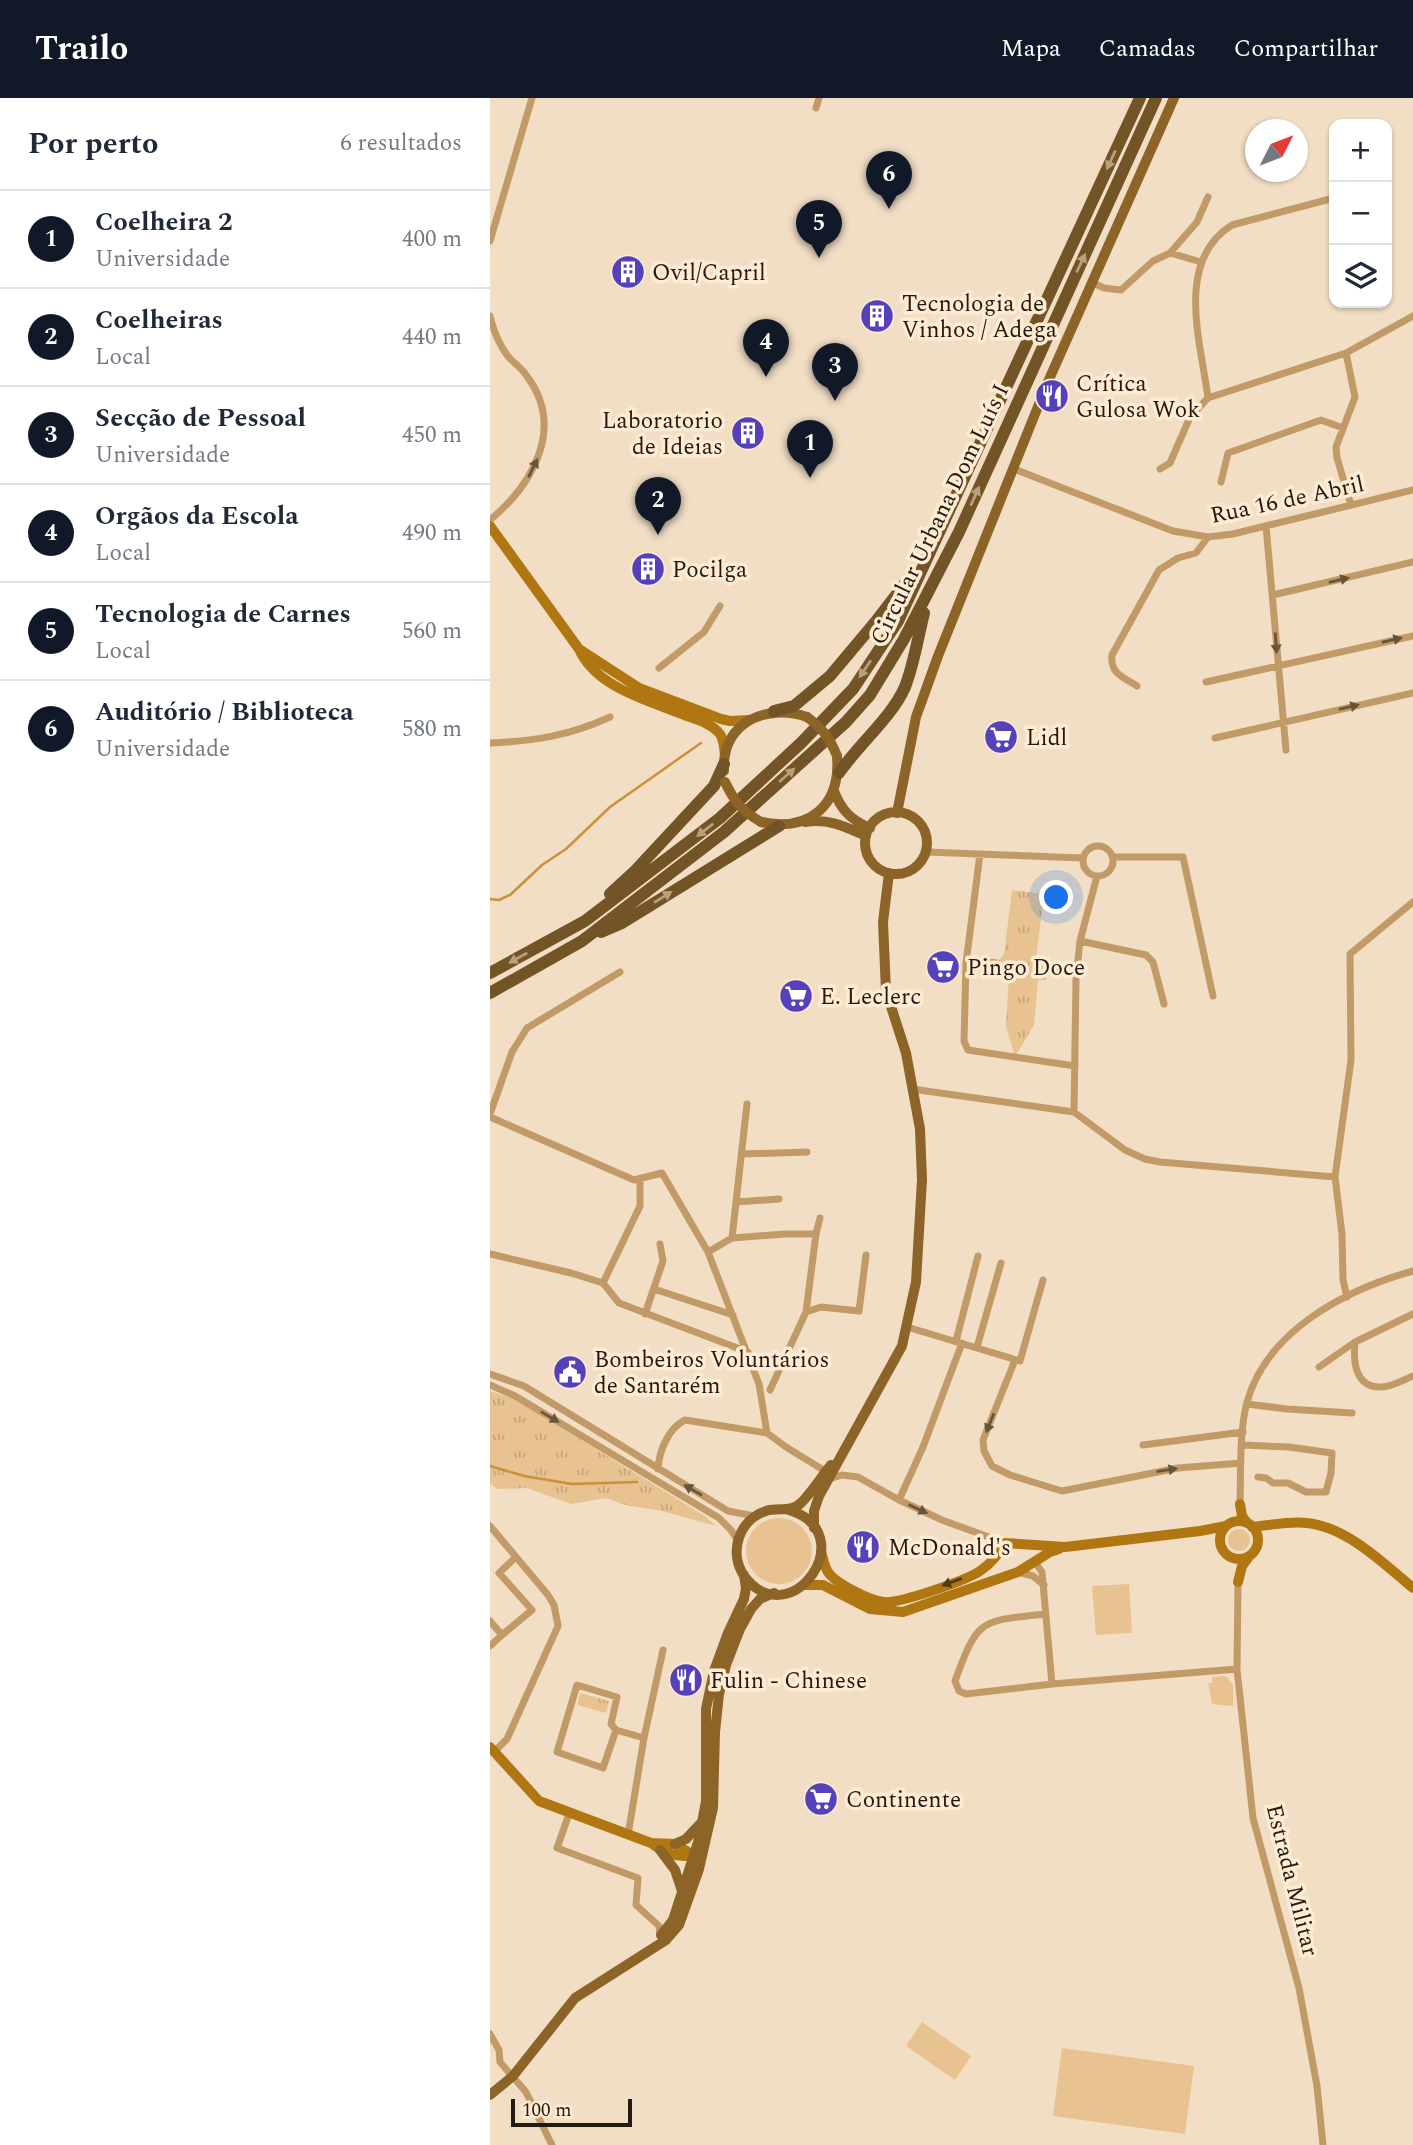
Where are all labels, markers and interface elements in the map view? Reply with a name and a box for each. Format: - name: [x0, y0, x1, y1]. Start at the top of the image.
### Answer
- text: Trailo: [35, 24, 128, 74]
- text: Mapa: [1001, 31, 1061, 67]
- text: Camadas: [1099, 31, 1196, 67]
- text: Compartilhar: [1234, 31, 1378, 67]
- north arrow: [1245, 119, 1308, 182]
- map controls: [1329, 119, 1392, 308]
- button: +: [1329, 119, 1392, 182]
- text: Por perto: [28, 121, 158, 167]
- text: 6 resultados: [340, 126, 462, 161]
- one-way arrow: [1105, 150, 1117, 170]
- pin: 6: [866, 151, 912, 209]
- button: −: [1329, 182, 1392, 245]
- pin: 5: [796, 200, 842, 258]
- text: Coelheira 2: [95, 202, 233, 242]
- text: 1: [45, 222, 57, 257]
- text: 400 m: [402, 222, 462, 257]
- text: Universidade: [95, 242, 230, 277]
- button: layers: [1329, 245, 1392, 308]
- building icon: Ovil/Capril: [609, 253, 647, 291]
- one-way arrow: [1075, 253, 1087, 273]
- place label: Ovil/Capril: [652, 256, 766, 291]
- place label: Tecnologia de Vinhos / Adega: [902, 287, 1057, 348]
- building icon: Tecnologia de Vinhos / Adega: [858, 297, 896, 335]
- text: Coelheiras: [95, 300, 223, 340]
- pin: 4: [743, 319, 789, 377]
- text: 2: [45, 320, 57, 355]
- text: 440 m: [402, 320, 462, 355]
- text: Local: [95, 340, 151, 375]
- pin: 3: [812, 343, 858, 401]
- place label: Crítica Gulosa Wok: [1076, 367, 1200, 428]
- restaurant icon: Crítica Gulosa Wok: [1033, 377, 1071, 415]
- street label: Circular Urbana Dom Luís I: [862, 378, 1019, 651]
- text: Secção de Pessoal: [95, 398, 306, 438]
- place label: Laboratorio de Ideias: [602, 404, 723, 465]
- building icon: Laboratorio de Ideias: [729, 414, 767, 452]
- text: 3: [45, 418, 57, 453]
- text: 450 m: [402, 418, 462, 453]
- pin: 1: [787, 420, 833, 478]
- text: Universidade: [95, 438, 230, 473]
- one-way arrow: [527, 458, 539, 478]
- street label: Rua 16 de Abril: [1207, 467, 1367, 534]
- pin: 2: [635, 477, 681, 535]
- one-way arrow: [970, 485, 981, 506]
- text: Orgãos da Escola: [95, 496, 299, 536]
- text: 4: [45, 516, 57, 551]
- text: 490 m: [402, 516, 462, 551]
- text: Local: [95, 536, 151, 571]
- building icon: Pocilga: [629, 550, 667, 588]
- place label: Pocilga: [672, 553, 747, 588]
- one-way arrow: [1328, 574, 1350, 585]
- text: Tecnologia de Carnes: [95, 594, 351, 634]
- text: 5: [45, 614, 57, 649]
- text: 560 m: [402, 614, 462, 649]
- one-way arrow: [1271, 632, 1282, 654]
- text: Local: [95, 634, 151, 669]
- one-way arrow: [1381, 635, 1403, 646]
- one-way arrow: [859, 660, 872, 679]
- text: Auditório / Biblioteca: [95, 692, 354, 732]
- one-way arrow: [1338, 702, 1360, 713]
- text: 6: [45, 712, 57, 747]
- text: 580 m: [402, 712, 462, 747]
- supermarket icon: Lidl: [982, 718, 1020, 756]
- place label: Lidl: [1026, 721, 1067, 756]
- text: Universidade: [95, 732, 230, 767]
- one-way arrow: [778, 768, 795, 784]
- one-way arrow: [696, 822, 714, 836]
- your location: [1039, 880, 1073, 914]
- one-way arrow: [653, 891, 673, 904]
- supermarket icon: Pingo Doce: [924, 948, 962, 986]
- place label: Pingo Doce: [967, 951, 1085, 986]
- one-way arrow: [508, 952, 528, 964]
- supermarket icon: E. Leclerc: [777, 977, 815, 1015]
- place label: E. Leclerc: [820, 980, 921, 1015]
- place label: Bombeiros Voluntários de Santarém: [594, 1343, 829, 1404]
- public building icon: Bombeiros Voluntários de Santarém: [551, 1353, 589, 1391]
- one-way arrow: [541, 1411, 560, 1423]
- one-way arrow: [984, 1413, 995, 1434]
- one-way arrow: [1156, 1464, 1178, 1475]
- one-way arrow: [684, 1484, 703, 1496]
- one-way arrow: [908, 1503, 928, 1515]
- restaurant icon: McDonald's: [844, 1528, 882, 1566]
- place label: McDonald's: [888, 1531, 1011, 1566]
- one-way arrow: [942, 1577, 963, 1588]
- restaurant icon: Fulin - Chinese: [667, 1661, 705, 1699]
- place label: Fulin - Chinese: [710, 1664, 867, 1699]
- supermarket icon: Continente: [802, 1780, 840, 1818]
- place label: Continente: [846, 1783, 961, 1818]
- street label: Estrada Militar: [1256, 1801, 1327, 1960]
- scale bar: [511, 2096, 632, 2128]
- text: 100 m: [522, 2096, 572, 2125]

